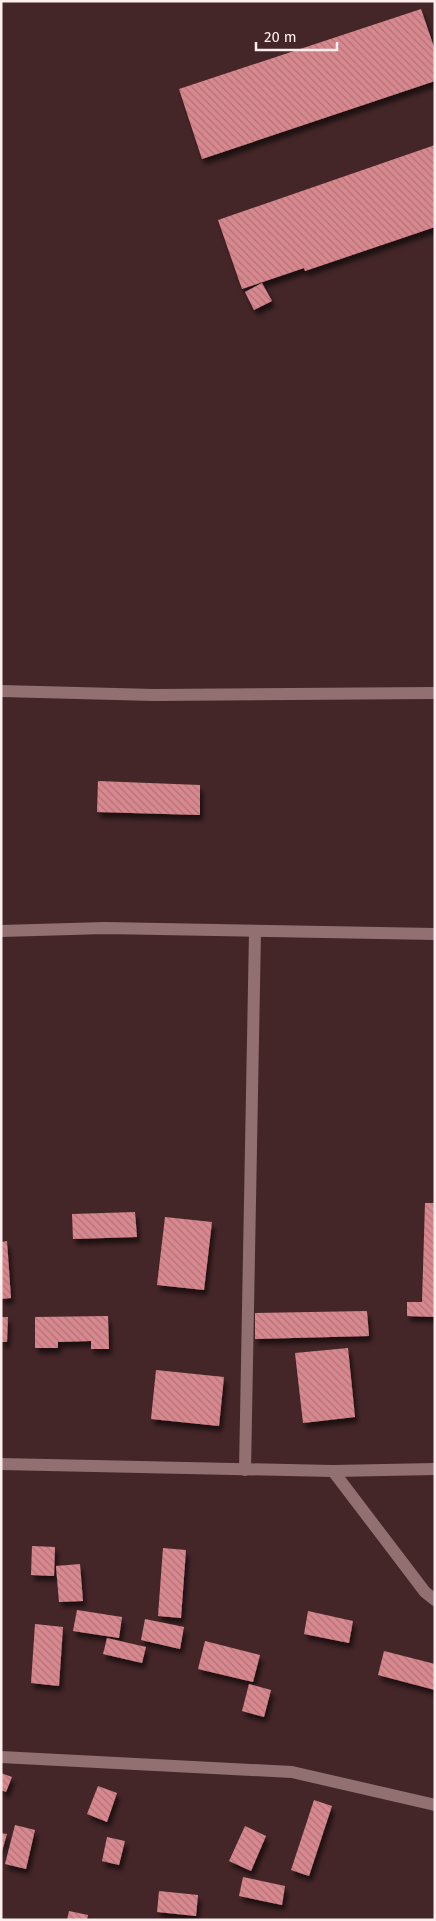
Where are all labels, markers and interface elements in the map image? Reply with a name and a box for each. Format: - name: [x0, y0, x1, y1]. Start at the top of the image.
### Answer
- scale bar: [256, 20, 337, 52]
- text: 20 m: [264, 28, 297, 46]

